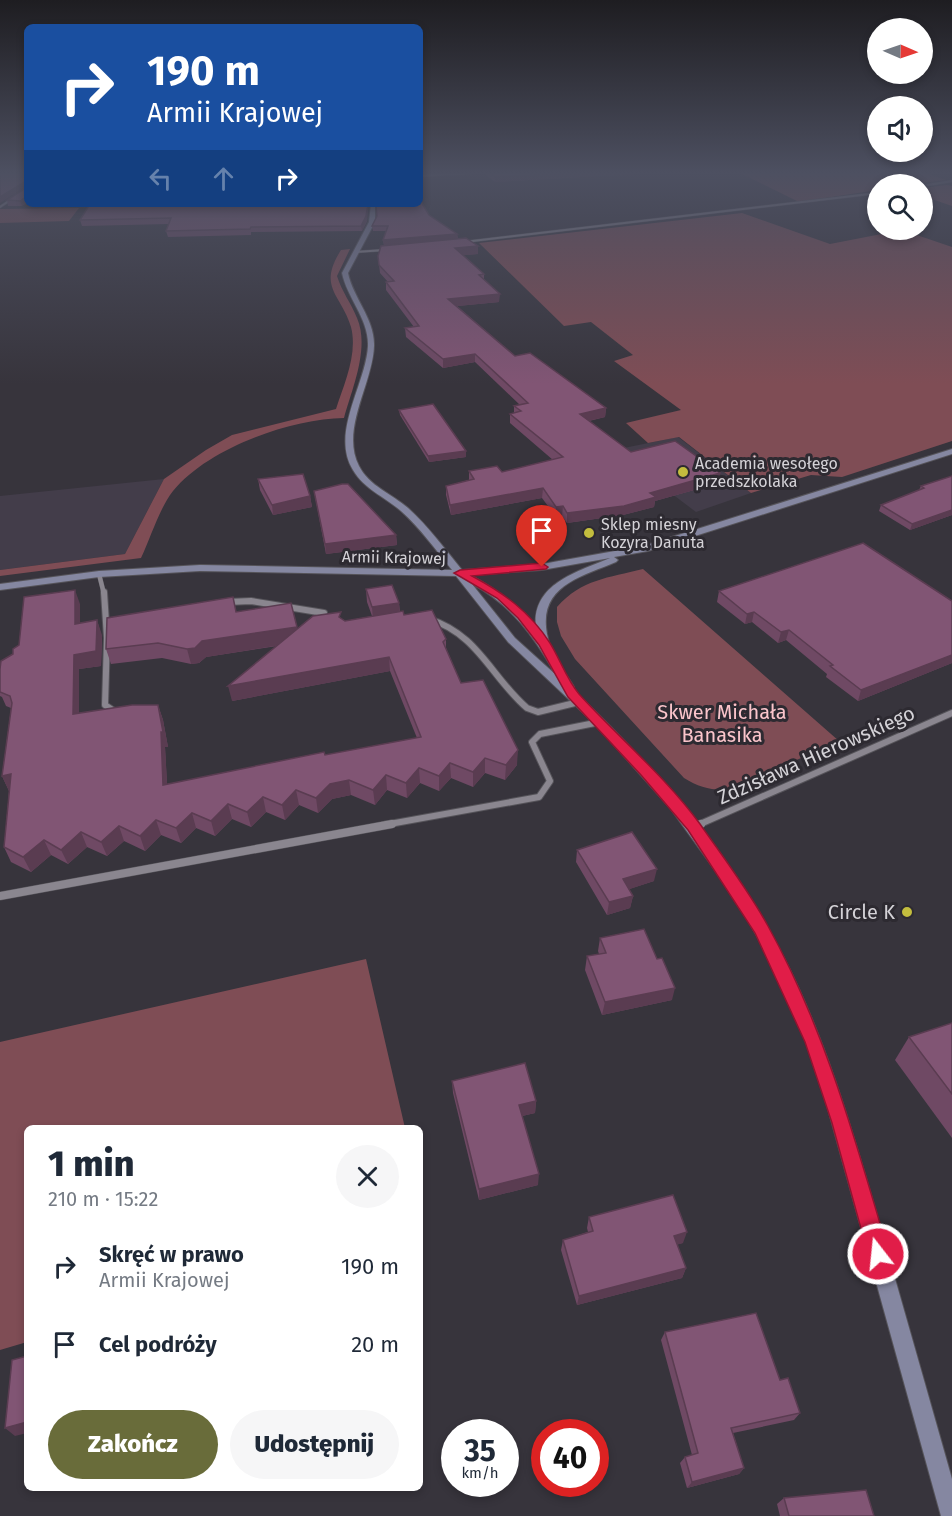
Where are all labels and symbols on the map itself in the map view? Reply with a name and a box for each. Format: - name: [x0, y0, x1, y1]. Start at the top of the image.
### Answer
- north arrow: [867, 18, 933, 84]
- place label: Academia wesołego przedszkolaka: [695, 454, 838, 491]
- marker: Academia wesołego przedszkolaka: [676, 465, 690, 479]
- pin: [516, 505, 567, 567]
- place label: Sklep miesny Kozyra Danuta: [601, 515, 705, 552]
- marker: Sklep miesny Kozyra Danuta: [582, 526, 596, 540]
- street label: Armii Krajowej: [342, 547, 446, 568]
- park label: Skwer Michała Banasika: [657, 700, 787, 747]
- street label: Zdzisława Hierowskiego: [713, 701, 919, 809]
- place label: Circle K: [828, 900, 895, 924]
- marker: Circle K: [900, 905, 914, 919]
- position arrow: [846, 1222, 910, 1286]
- speed limit sign: 40: [531, 1419, 609, 1497]

